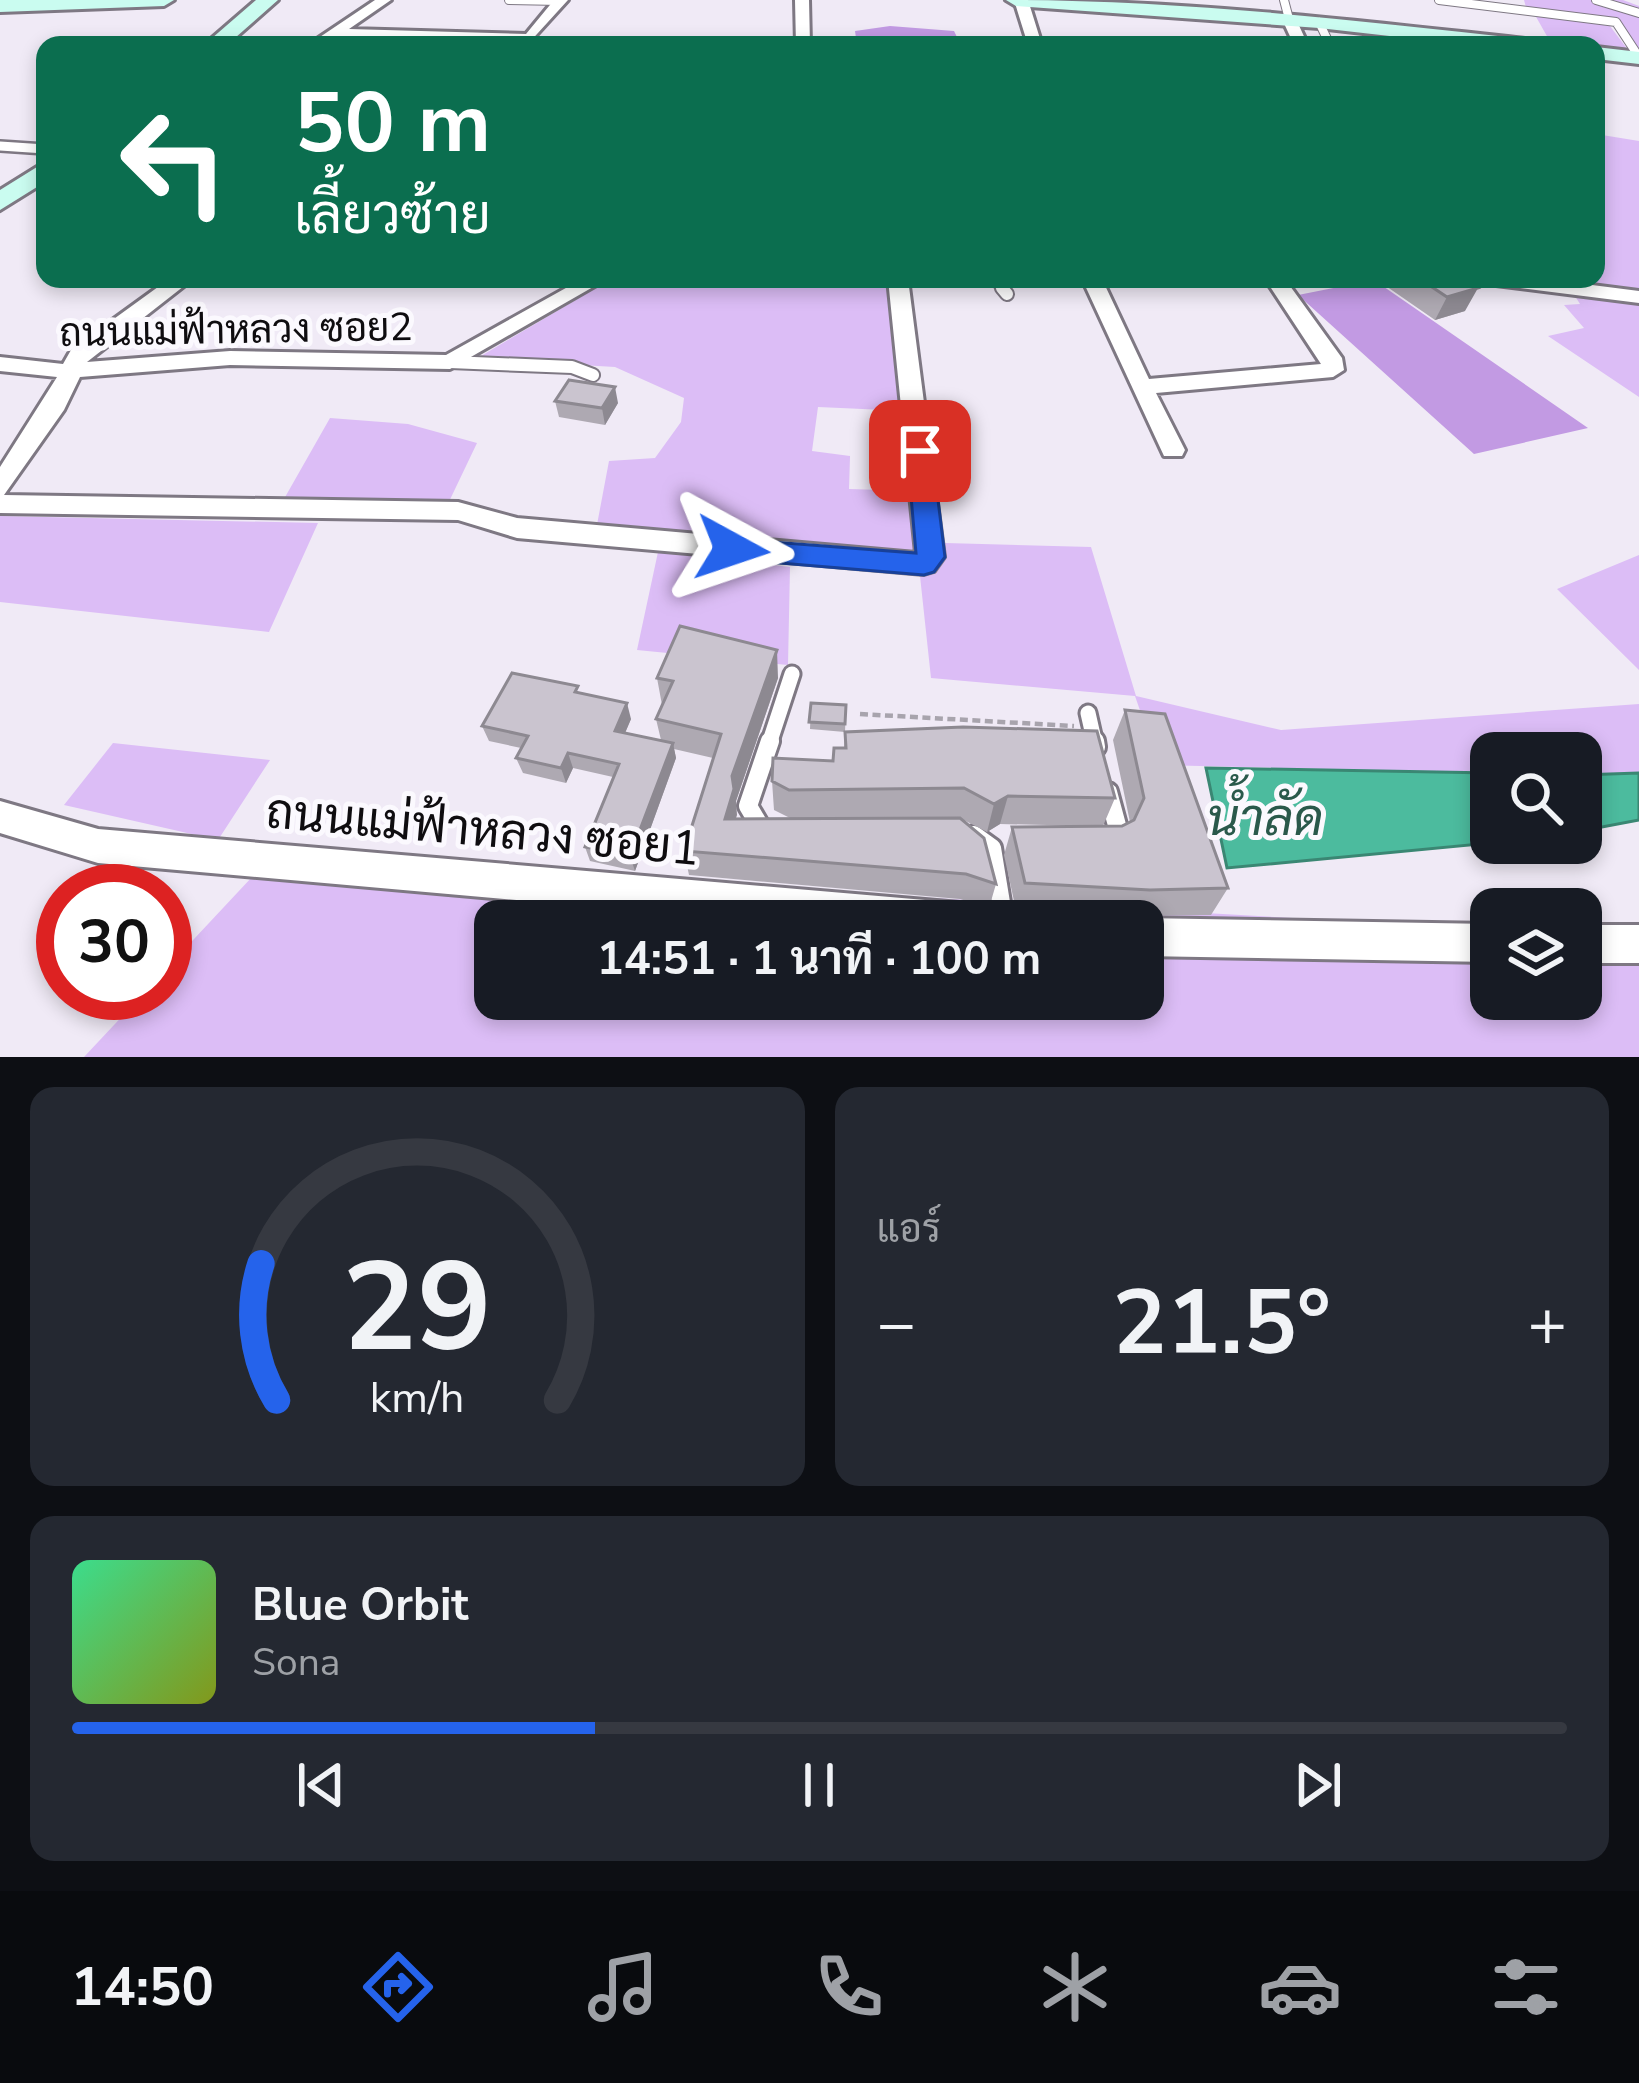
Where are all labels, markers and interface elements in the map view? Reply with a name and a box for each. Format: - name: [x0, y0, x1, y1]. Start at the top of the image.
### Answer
- text: 50 m: [294, 66, 491, 181]
- icon: left: [96, 84, 252, 240]
- text: เลี้ยวซ้าย: [294, 178, 491, 252]
- street label: ถนนแม่ฟ้าหลวง ซอย2: [59, 301, 413, 360]
- pin: [869, 400, 971, 502]
- icon: arrive: [887, 418, 953, 484]
- position arrow: [669, 486, 795, 612]
- map controls: [1470, 732, 1602, 1020]
- button: search: [1470, 732, 1602, 864]
- water label: น้ำลัด: [1207, 774, 1324, 853]
- street label: ถนนแม่ฟ้าหลวง ซอย1: [263, 778, 703, 882]
- speed limit sign: 30: [36, 864, 192, 1020]
- button: layers: [1470, 888, 1602, 1020]
- text: 14:51 · 1 นาที · 100 m: [597, 929, 1041, 990]
- text: แอร์: [877, 1203, 941, 1256]
- text: 29: [342, 1223, 492, 1393]
- text: 21.5°: [1113, 1262, 1331, 1385]
- text: −: [877, 1279, 916, 1369]
- text: +: [1527, 1279, 1567, 1369]
- text: km/h: [370, 1368, 465, 1426]
- text: Blue Orbit: [252, 1575, 469, 1636]
- text: Sona: [252, 1636, 341, 1689]
- icon: previous: [288, 1752, 354, 1818]
- icon: pause: [786, 1752, 852, 1818]
- icon: next: [1285, 1752, 1351, 1818]
- icon: directions: [356, 1945, 440, 2029]
- icon: music: [581, 1945, 665, 2029]
- icon: phone: [807, 1945, 891, 2029]
- icon: climate: [1033, 1945, 1117, 2029]
- icon: car: [1258, 1945, 1342, 2029]
- icon: filters: [1484, 1945, 1568, 2029]
- text: 14:50: [71, 1950, 214, 2024]

